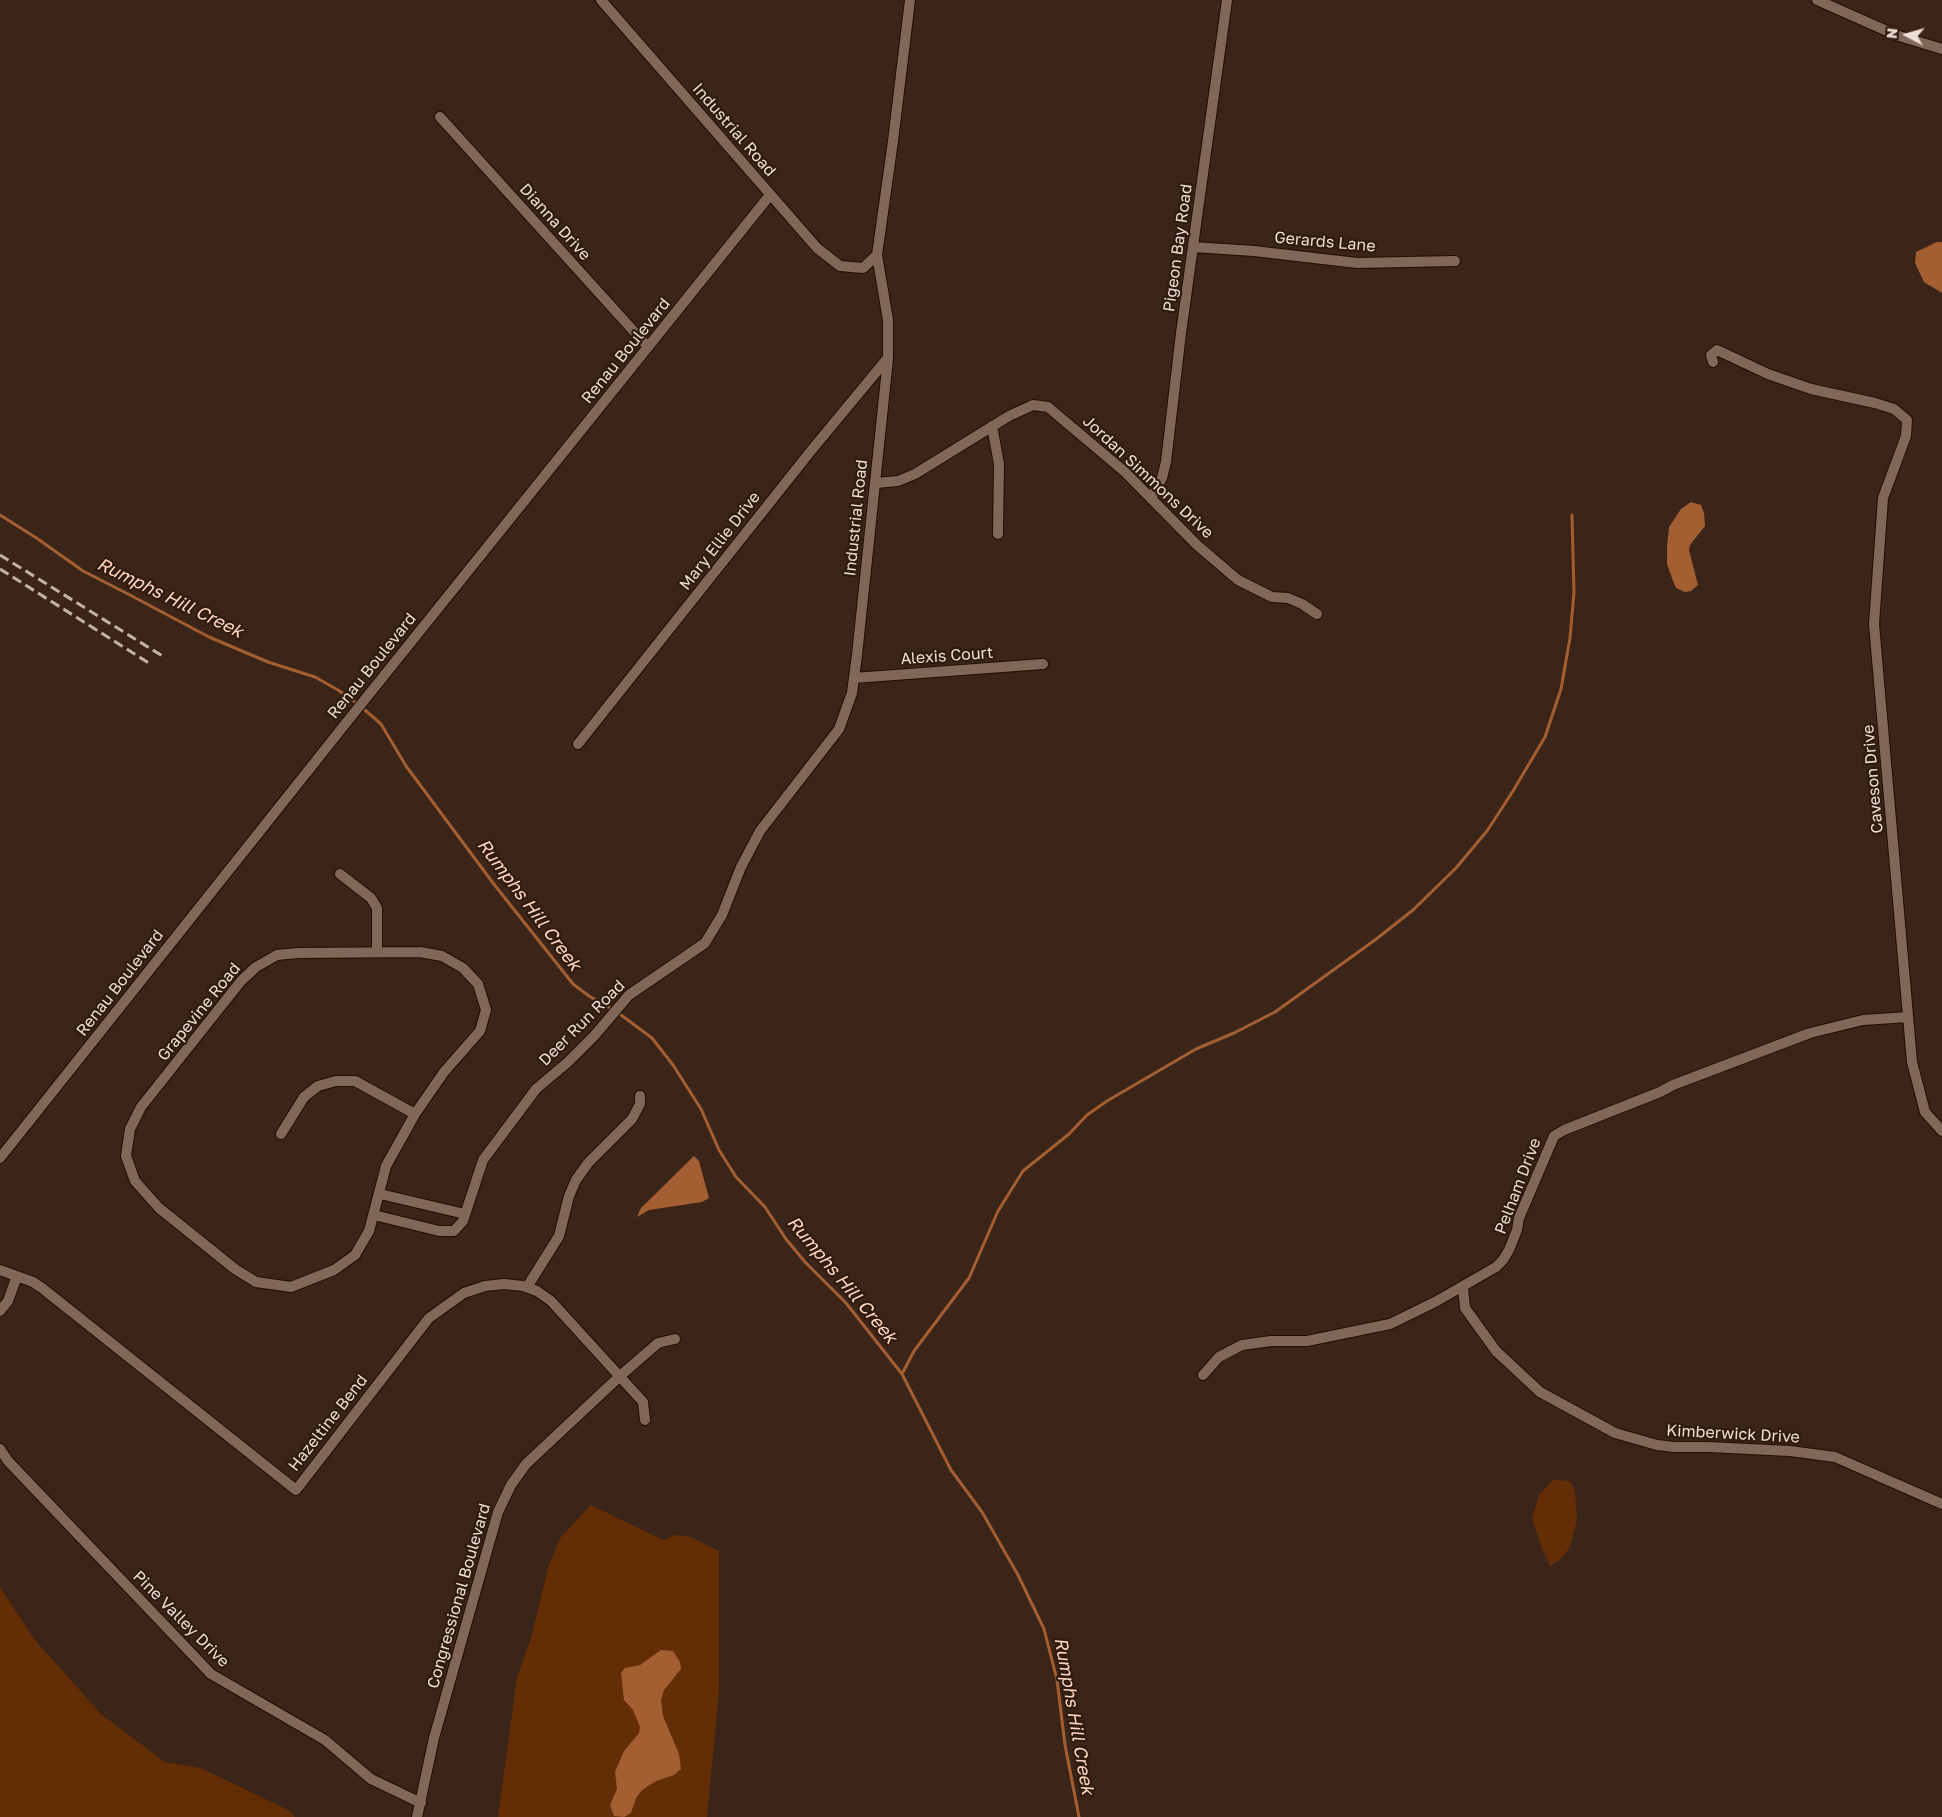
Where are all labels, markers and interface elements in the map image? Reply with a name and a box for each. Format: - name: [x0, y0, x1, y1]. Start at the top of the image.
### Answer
- north arrow: [1882, 10, 1932, 60]
- text: N: [1883, 27, 1901, 40]
- street label: Industrial Road: [688, 79, 780, 181]
- street label: Dianna Drive: [515, 180, 595, 264]
- street label: Pigeon Bay Road: [1160, 183, 1196, 313]
- street label: Gerards Lane: [1274, 228, 1376, 256]
- street label: Renau Boulevard: [578, 294, 674, 408]
- street label: Jordan Simmons Drive: [1079, 411, 1217, 543]
- street label: Industrial Road: [840, 459, 872, 577]
- street label: Mary Ellie Drive: [676, 488, 764, 594]
- water label: Rumphs Hill Creek: [94, 553, 246, 643]
- street label: Renau Boulevard: [324, 609, 420, 723]
- street label: Alexis Court: [900, 643, 994, 669]
- street label: Caveson Drive: [1859, 724, 1887, 834]
- water label: Rumphs Hill Creek: [472, 835, 586, 975]
- street label: Renau Boulevard: [72, 926, 168, 1040]
- street label: Grapevine Road: [154, 959, 244, 1065]
- street label: Deer Run Road: [535, 976, 629, 1070]
- street label: Pelham Drive: [1491, 1135, 1545, 1237]
- water label: Rumphs Hill Creek: [782, 1212, 902, 1348]
- street label: Hazeltine Bend: [284, 1371, 372, 1475]
- street label: Kimberwick Drive: [1666, 1421, 1800, 1447]
- street label: Congressional Boulevard: [423, 1501, 495, 1691]
- street label: Pine Valley Drive: [129, 1567, 233, 1671]
- water label: Rumphs Hill Creek: [1050, 1636, 1098, 1796]

